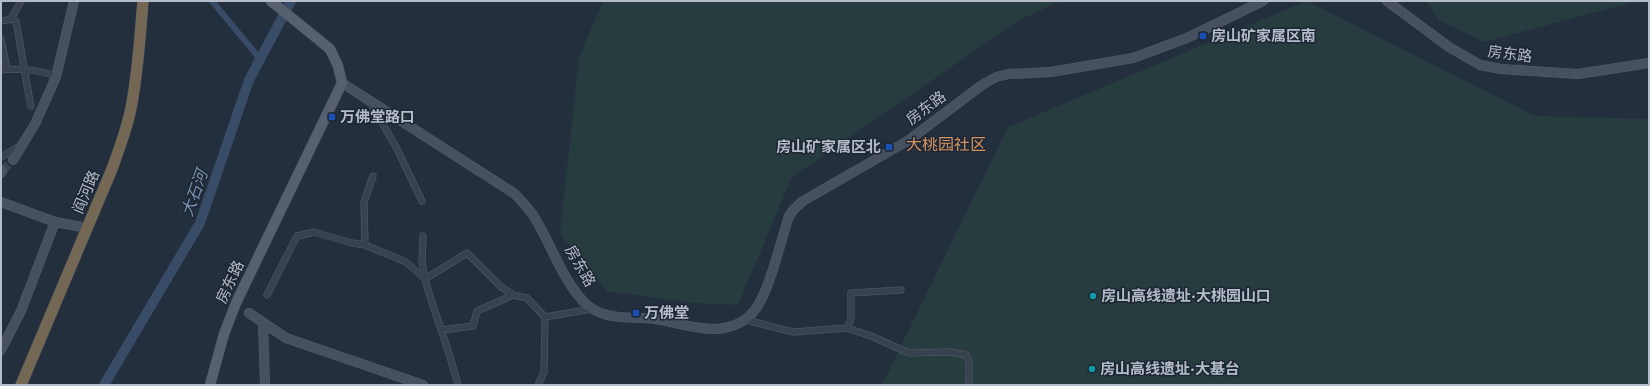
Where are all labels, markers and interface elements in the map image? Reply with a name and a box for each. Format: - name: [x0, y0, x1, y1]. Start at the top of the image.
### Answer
- place label: 房山矿家属区南: [1211, 27, 1316, 45]
- marker: 房山矿家属区南: [1198, 31, 1208, 41]
- street label: 房东路: [1487, 42, 1533, 66]
- street label: 房东路: [903, 87, 949, 129]
- place label: 万佛堂路口: [340, 108, 415, 126]
- marker: 万佛堂路口: [327, 112, 337, 122]
- district label: 大桃园社区: [906, 135, 986, 155]
- place label: 房山矿家属区北: [776, 138, 881, 156]
- marker: 房山矿家属区北: [884, 142, 894, 152]
- water label: 大石河: [177, 165, 214, 219]
- street label: 阎河路: [69, 168, 103, 216]
- street label: 房东路: [561, 242, 599, 290]
- street label: 房东路: [212, 258, 248, 306]
- place label: 房山高线遗址·大桃园山口: [1101, 287, 1271, 305]
- marker: 房山高线遗址·大桃园山口: [1088, 291, 1098, 301]
- place label: 万佛堂: [644, 304, 689, 322]
- marker: 万佛堂: [631, 308, 641, 318]
- place label: 房山高线遗址·大基台: [1100, 360, 1240, 378]
- marker: 房山高线遗址·大基台: [1087, 364, 1097, 374]

